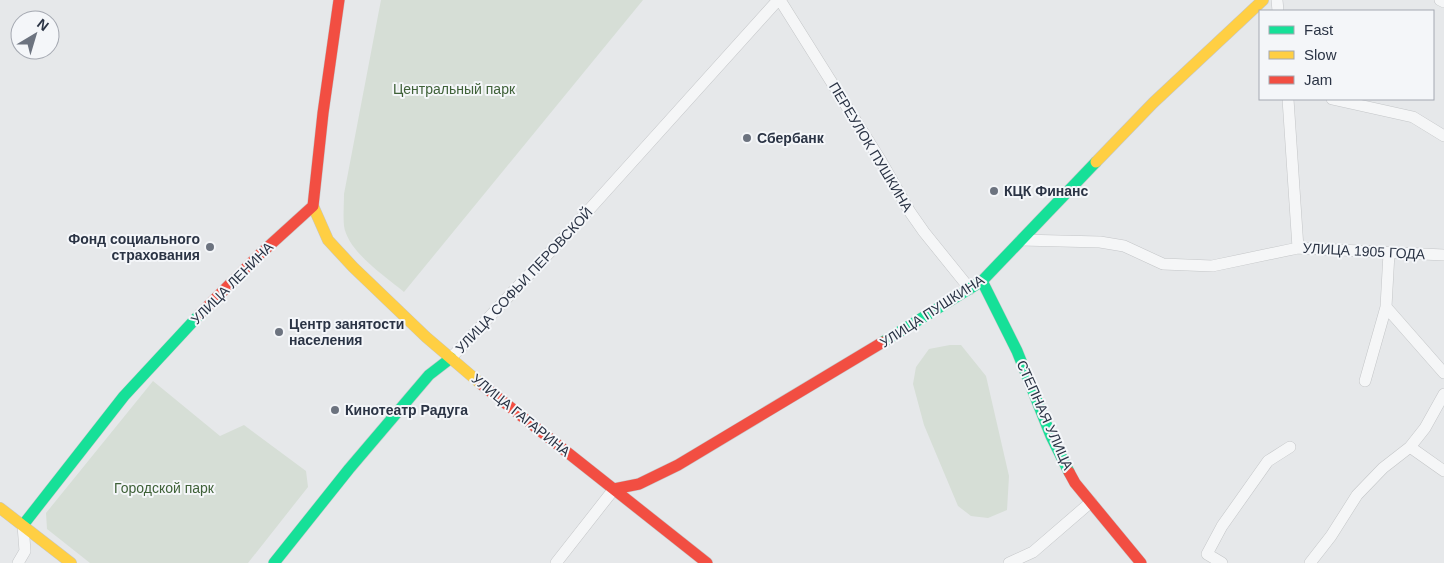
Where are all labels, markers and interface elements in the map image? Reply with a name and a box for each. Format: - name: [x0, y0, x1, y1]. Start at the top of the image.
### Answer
- north arrow: [10, 10, 60, 60]
- legend: [1259, 10, 1434, 100]
- text: N: [34, 15, 52, 34]
- text: Fast: [1304, 21, 1334, 38]
- text: Slow: [1304, 46, 1337, 63]
- text: Jam: [1304, 71, 1332, 88]
- street label: ПЕРЕУЛОК ПУШКИНА: [826, 79, 916, 215]
- park label: Центральный парк: [393, 81, 516, 97]
- place label: Сбербанк: [757, 130, 825, 146]
- marker: Сбербанк: [741, 132, 753, 144]
- place label: КЦК Финанс: [1004, 183, 1088, 199]
- marker: КЦК Финанс: [988, 185, 1000, 197]
- street label: УЛИЦА СОФЬИ ПЕРОВСКОЙ: [452, 203, 596, 356]
- place label: Фонд социального страхования: [68, 231, 200, 263]
- street label: УЛИЦА ЛЕНИНА: [188, 238, 277, 327]
- street label: УЛИЦА 1905 ГОДА: [1302, 240, 1426, 262]
- marker: Фонд социального страхования: [204, 241, 216, 253]
- street label: УЛИЦА ПУШКИНА: [877, 271, 988, 351]
- place label: Центр занятости населения: [289, 316, 404, 348]
- marker: Центр занятости населения: [273, 326, 285, 338]
- street label: СТЕПНАЯ УЛИЦА: [1014, 358, 1077, 473]
- street label: УЛИЦА ГАГАРИНА: [469, 370, 574, 460]
- place label: Кинотеатр Радуга: [345, 402, 468, 418]
- marker: Кинотеатр Радуга: [329, 404, 341, 416]
- park label: Городской парк: [114, 480, 215, 496]

